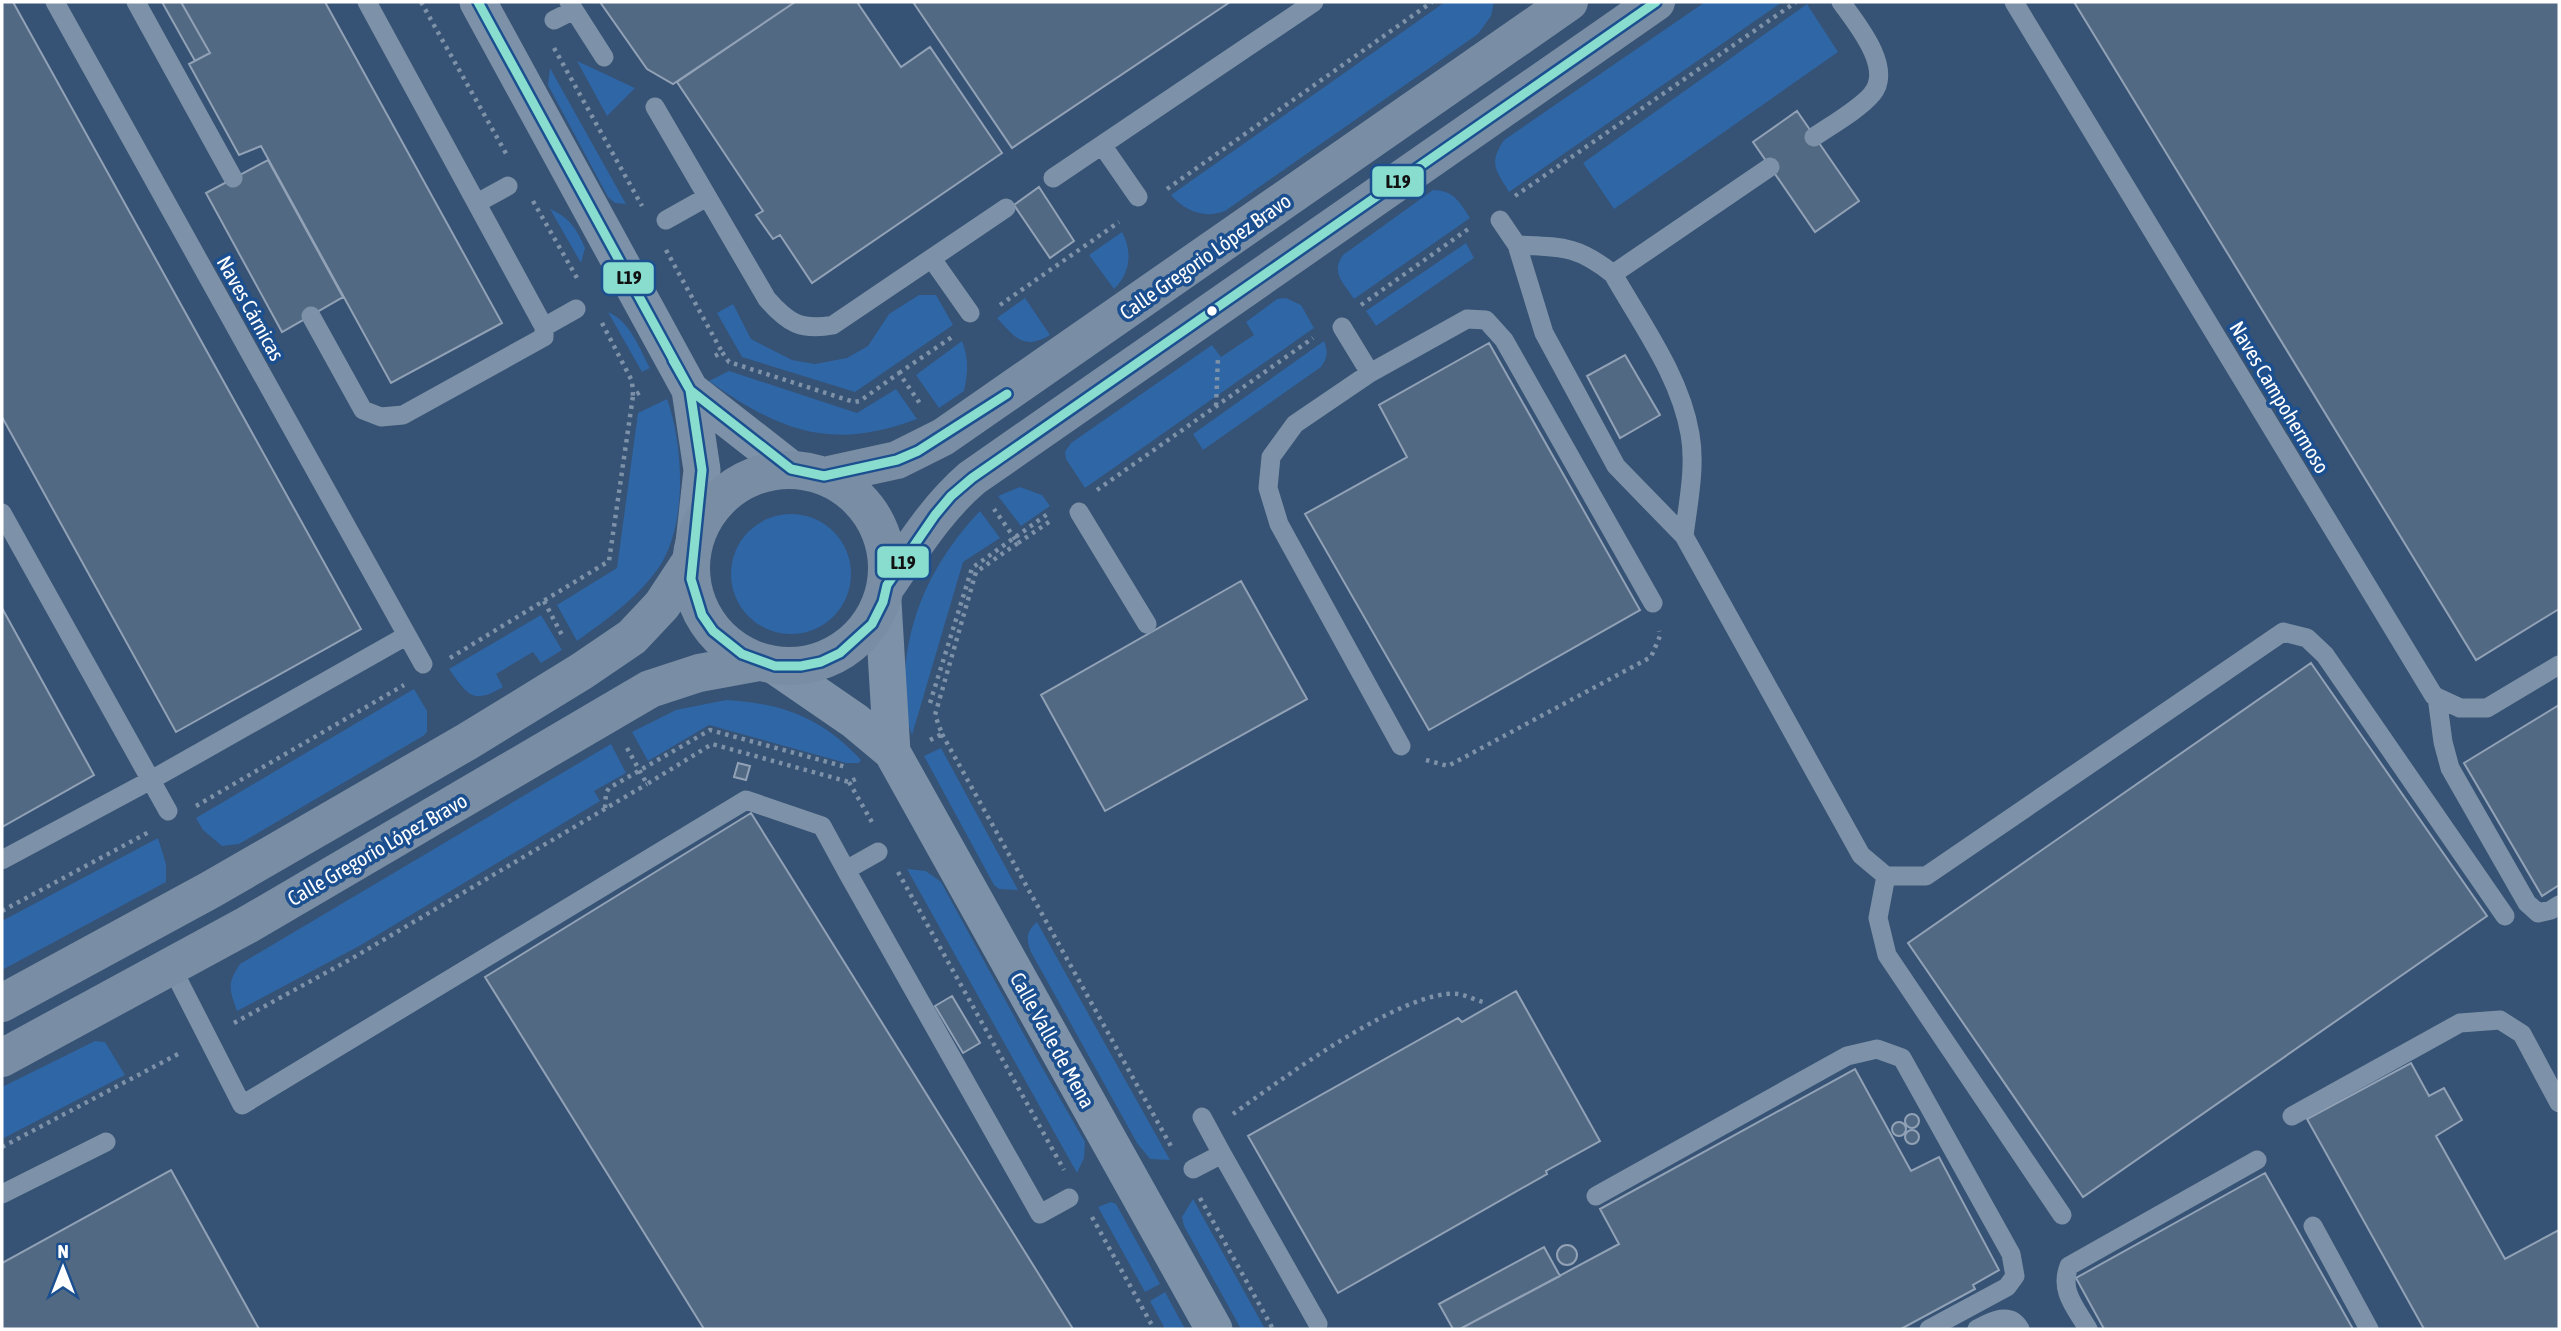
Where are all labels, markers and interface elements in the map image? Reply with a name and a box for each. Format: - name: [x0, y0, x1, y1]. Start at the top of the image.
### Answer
- line badge: L19: [1371, 165, 1425, 198]
- text: L19: [1385, 170, 1411, 192]
- street label: Calle Gregorio López Bravo: [1115, 188, 1295, 324]
- street label: Naves Cárnicas: [212, 252, 290, 364]
- line badge: L19: [602, 261, 655, 295]
- text: L19: [616, 266, 642, 288]
- unlabelled marker: [1205, 304, 1219, 318]
- street label: Naves Campohermoso: [2225, 317, 2335, 477]
- line badge: L19: [876, 545, 930, 579]
- text: L19: [890, 551, 916, 573]
- street label: Calle Gregorio López Bravo: [283, 788, 471, 910]
- street label: Calle Valle de Mena: [1006, 968, 1100, 1112]
- north arrow: [28, 1233, 98, 1303]
- text: N: [57, 1240, 69, 1262]

